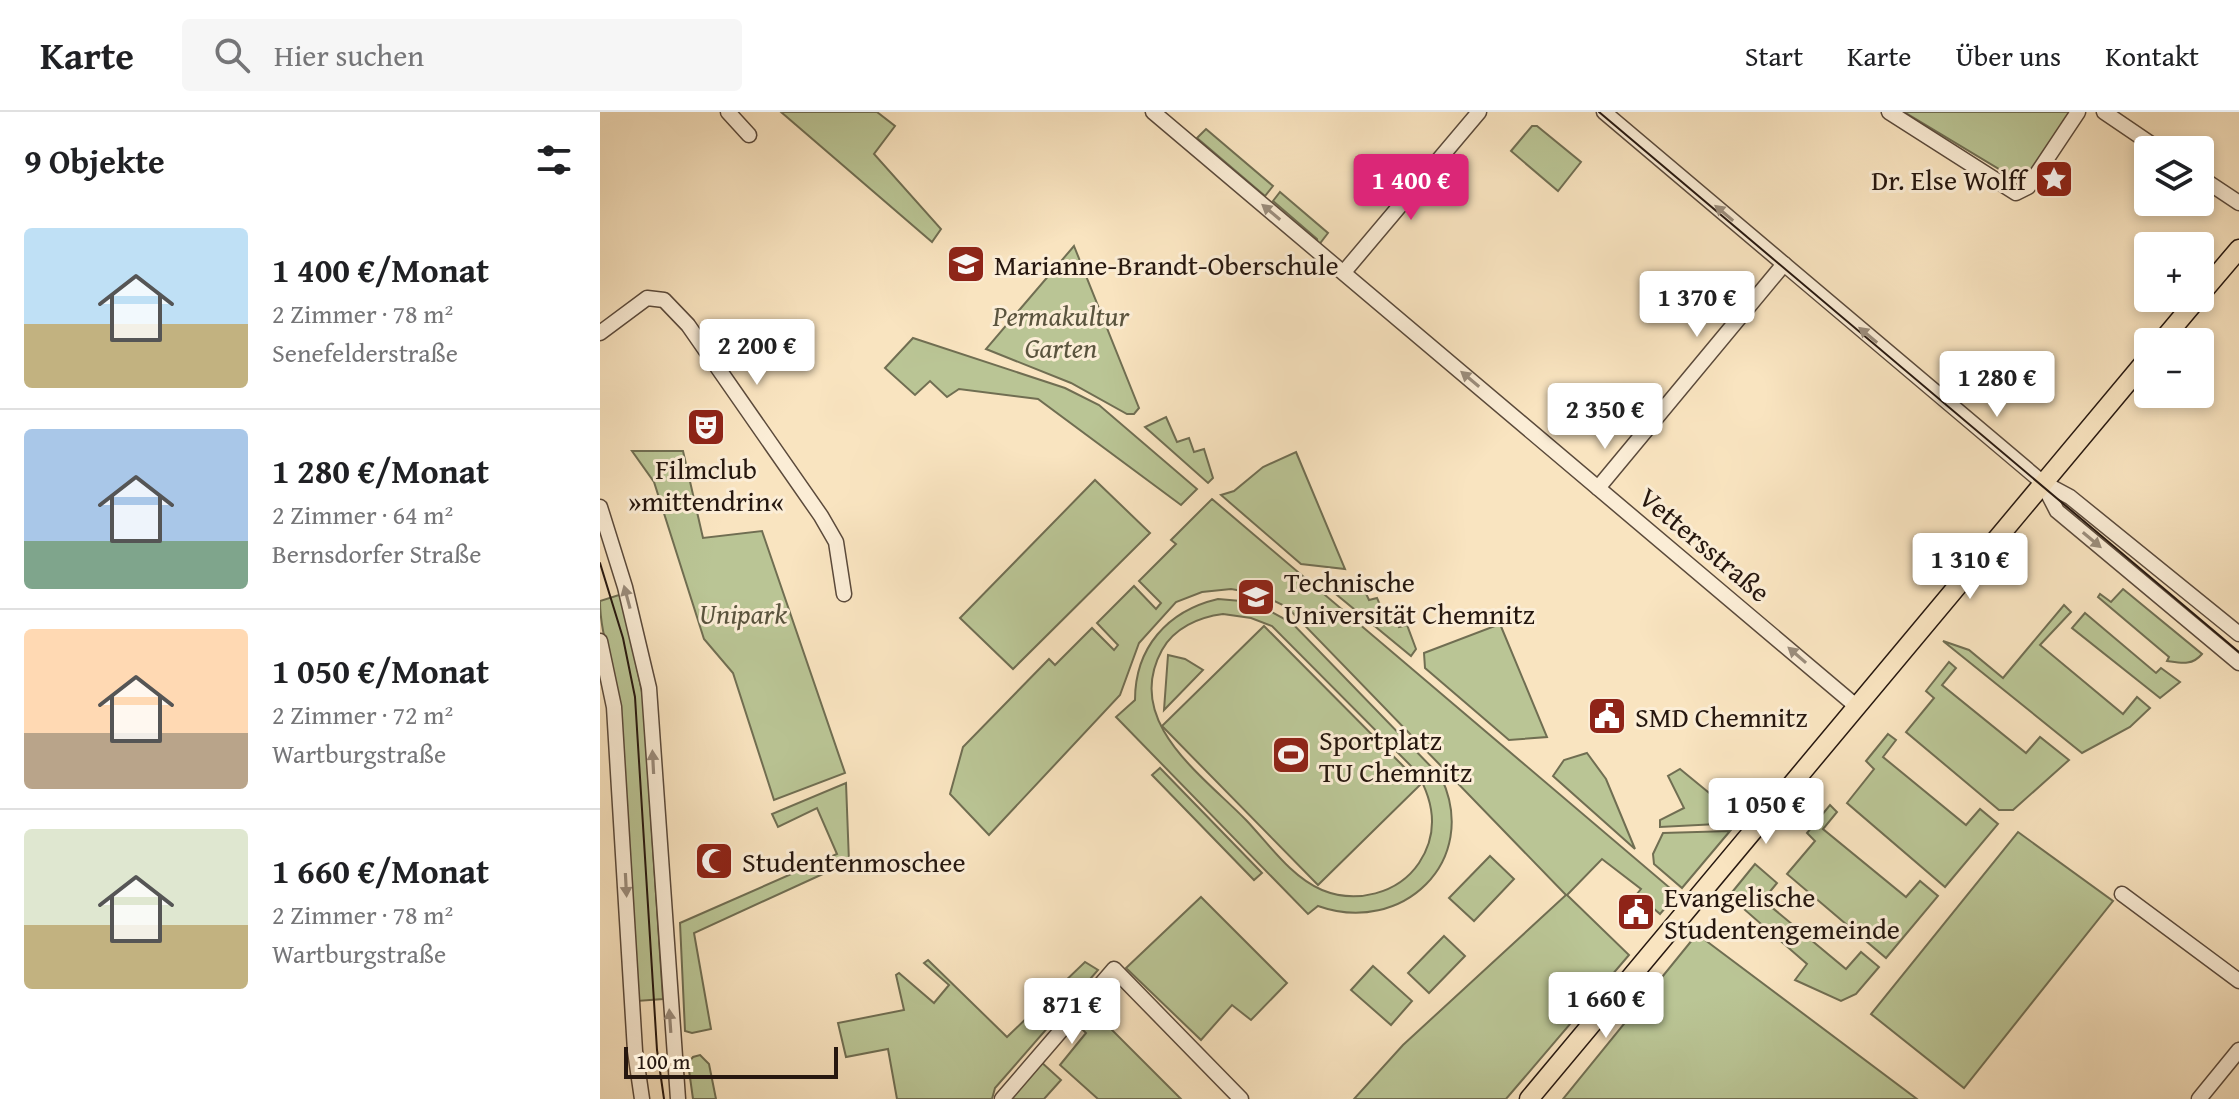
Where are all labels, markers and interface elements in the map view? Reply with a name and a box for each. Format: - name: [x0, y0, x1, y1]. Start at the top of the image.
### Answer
- search box: [182, 19, 742, 91]
- text: Karte: [40, 27, 134, 83]
- icon: search: [210, 33, 254, 77]
- text: Hier suchen: [274, 33, 424, 77]
- text: Start: [1745, 35, 1803, 76]
- text: Karte: [1847, 35, 1911, 76]
- text: Über uns: [1955, 35, 2061, 76]
- text: Kontakt: [2105, 35, 2199, 76]
- text: 9 Objekte: [24, 136, 165, 185]
- map controls: [2134, 136, 2214, 408]
- button: layers: [2134, 136, 2214, 216]
- icon: filters: [532, 138, 576, 182]
- pin: 1 400 €: [1337, 154, 1485, 222]
- place icon: Dr. Else Wolff: [2033, 158, 2075, 200]
- place label: Dr. Else Wolff: [1871, 159, 2029, 200]
- text: 1 400 €: [1372, 160, 1450, 199]
- one-way arrow: [1261, 204, 1281, 221]
- one-way arrow: [1715, 205, 1735, 222]
- button: +: [2134, 232, 2214, 312]
- school or university icon: Marianne-Brandt-Oberschule: [945, 243, 987, 285]
- place label: Marianne-Brandt-Oberschule: [994, 244, 1339, 285]
- text: 1 400 €/Monat: [272, 245, 489, 294]
- icon: home: [88, 260, 184, 356]
- pin: 1 370 €: [1623, 271, 1771, 339]
- text: 1 370 €: [1658, 277, 1736, 316]
- text: 2 Zimmer · 78 m²: [272, 294, 453, 333]
- park label: Permakultur Garten: [992, 295, 1131, 368]
- pin: 2 200 €: [683, 319, 831, 387]
- text: 2 200 €: [718, 325, 796, 364]
- one-way arrow: [1858, 327, 1878, 344]
- button: −: [2134, 328, 2214, 408]
- text: Senefelderstraße: [272, 333, 458, 372]
- pin: 1 280 €: [1923, 351, 2071, 419]
- text: 1 280 €: [1958, 357, 2036, 396]
- one-way arrow: [1460, 371, 1480, 388]
- pin: 2 350 €: [1531, 383, 1679, 451]
- text: 2 350 €: [1566, 389, 1644, 428]
- theatre icon: Filmclub »mittendrin«: [685, 406, 727, 448]
- text: 1 280 €/Monat: [272, 446, 489, 495]
- place label: Filmclub »mittendrin«: [627, 448, 785, 521]
- icon: home: [88, 461, 184, 557]
- street label: Vettersstraße: [1630, 477, 1780, 611]
- text: 2 Zimmer · 64 m²: [272, 495, 453, 534]
- one-way arrow: [2081, 531, 2101, 548]
- pin: 1 310 €: [1896, 533, 2044, 601]
- text: Bernsdorfer Straße: [272, 534, 482, 573]
- text: 1 310 €: [1931, 539, 2009, 578]
- place label: Technische Universität Chemnitz: [1284, 561, 1535, 634]
- school or university icon: Technische Universität Chemnitz: [1235, 576, 1277, 618]
- one-way arrow: [621, 585, 633, 610]
- park label: Unipark: [699, 593, 787, 634]
- text: 1 050 €/Monat: [272, 646, 489, 695]
- one-way arrow: [1787, 647, 1807, 664]
- icon: home: [88, 661, 184, 757]
- text: 2 Zimmer · 72 m²: [272, 695, 453, 734]
- public building icon: SMD Chemnitz: [1586, 695, 1628, 737]
- place label: SMD Chemnitz: [1635, 696, 1807, 737]
- place label: Sportplatz TU Chemnitz: [1319, 719, 1472, 792]
- text: Wartburgstraße: [272, 734, 446, 773]
- sports icon: Sportplatz TU Chemnitz: [1270, 734, 1312, 776]
- one-way arrow: [646, 749, 659, 774]
- pin: 1 050 €: [1692, 778, 1840, 846]
- text: 1 050 €: [1727, 784, 1805, 823]
- mosque icon: Studentenmoschee: [693, 840, 735, 882]
- place label: Studentenmoschee: [742, 841, 966, 882]
- text: 1 660 €/Monat: [272, 846, 489, 895]
- icon: home: [88, 861, 184, 957]
- one-way arrow: [620, 873, 633, 898]
- place label: Evangelische Studentengemeinde: [1664, 876, 1900, 949]
- public building icon: Evangelische Studentengemeinde: [1615, 891, 1657, 933]
- text: 2 Zimmer · 78 m²: [272, 895, 453, 934]
- text: Wartburgstraße: [272, 934, 446, 973]
- pin: 1 660 €: [1532, 972, 1680, 1040]
- pin: 871 €: [1016, 978, 1128, 1046]
- text: 1 660 €: [1567, 978, 1645, 1017]
- text: 871 €: [1042, 984, 1102, 1023]
- one-way arrow: [663, 1009, 676, 1034]
- scale bar: [624, 1043, 838, 1079]
- text: 100 m: [636, 1045, 691, 1077]

